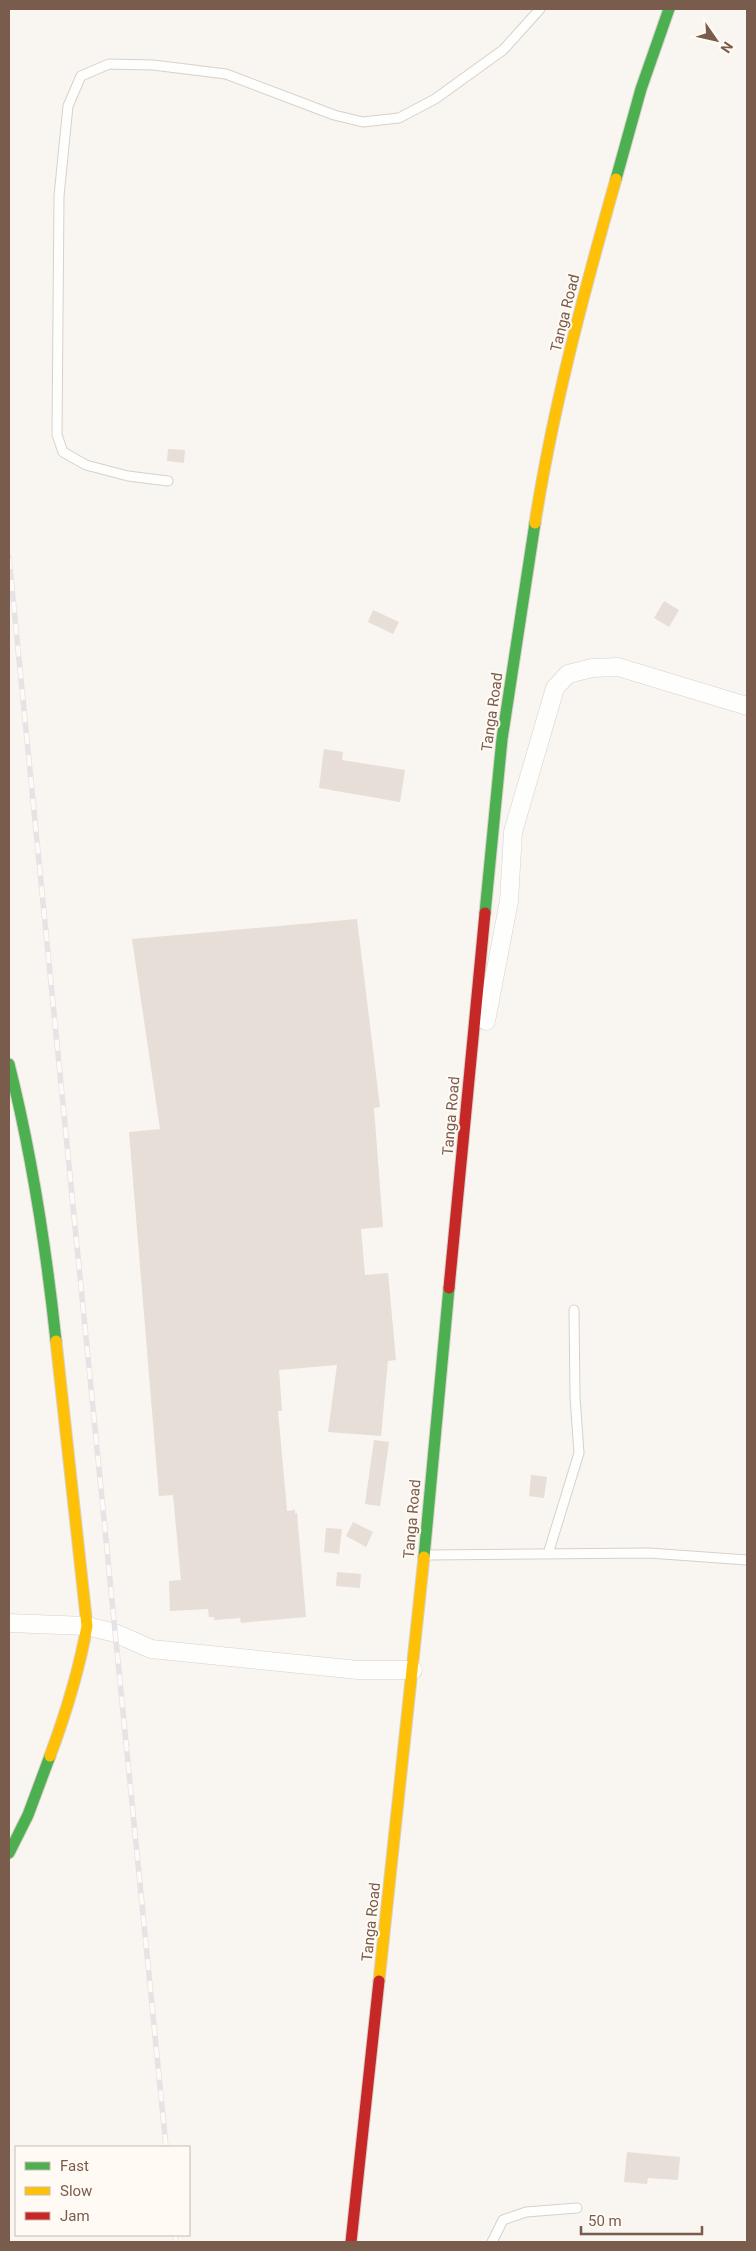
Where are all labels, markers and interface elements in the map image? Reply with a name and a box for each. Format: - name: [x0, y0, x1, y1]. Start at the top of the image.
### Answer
- north arrow: [691, 15, 741, 65]
- text: N: [717, 39, 736, 56]
- street label: Tanga Road: [547, 272, 583, 354]
- street label: Tanga Road: [478, 671, 506, 753]
- street label: Tanga Road: [439, 1076, 463, 1156]
- street label: Tanga Road: [400, 1479, 424, 1559]
- street label: Tanga Road: [358, 1882, 384, 1962]
- legend: [15, 2146, 190, 2236]
- text: Fast: [60, 2157, 89, 2175]
- text: Slow: [60, 2182, 92, 2200]
- scale bar: [581, 2204, 702, 2236]
- text: Jam: [60, 2207, 90, 2225]
- text: 50 m: [588, 2212, 622, 2230]

